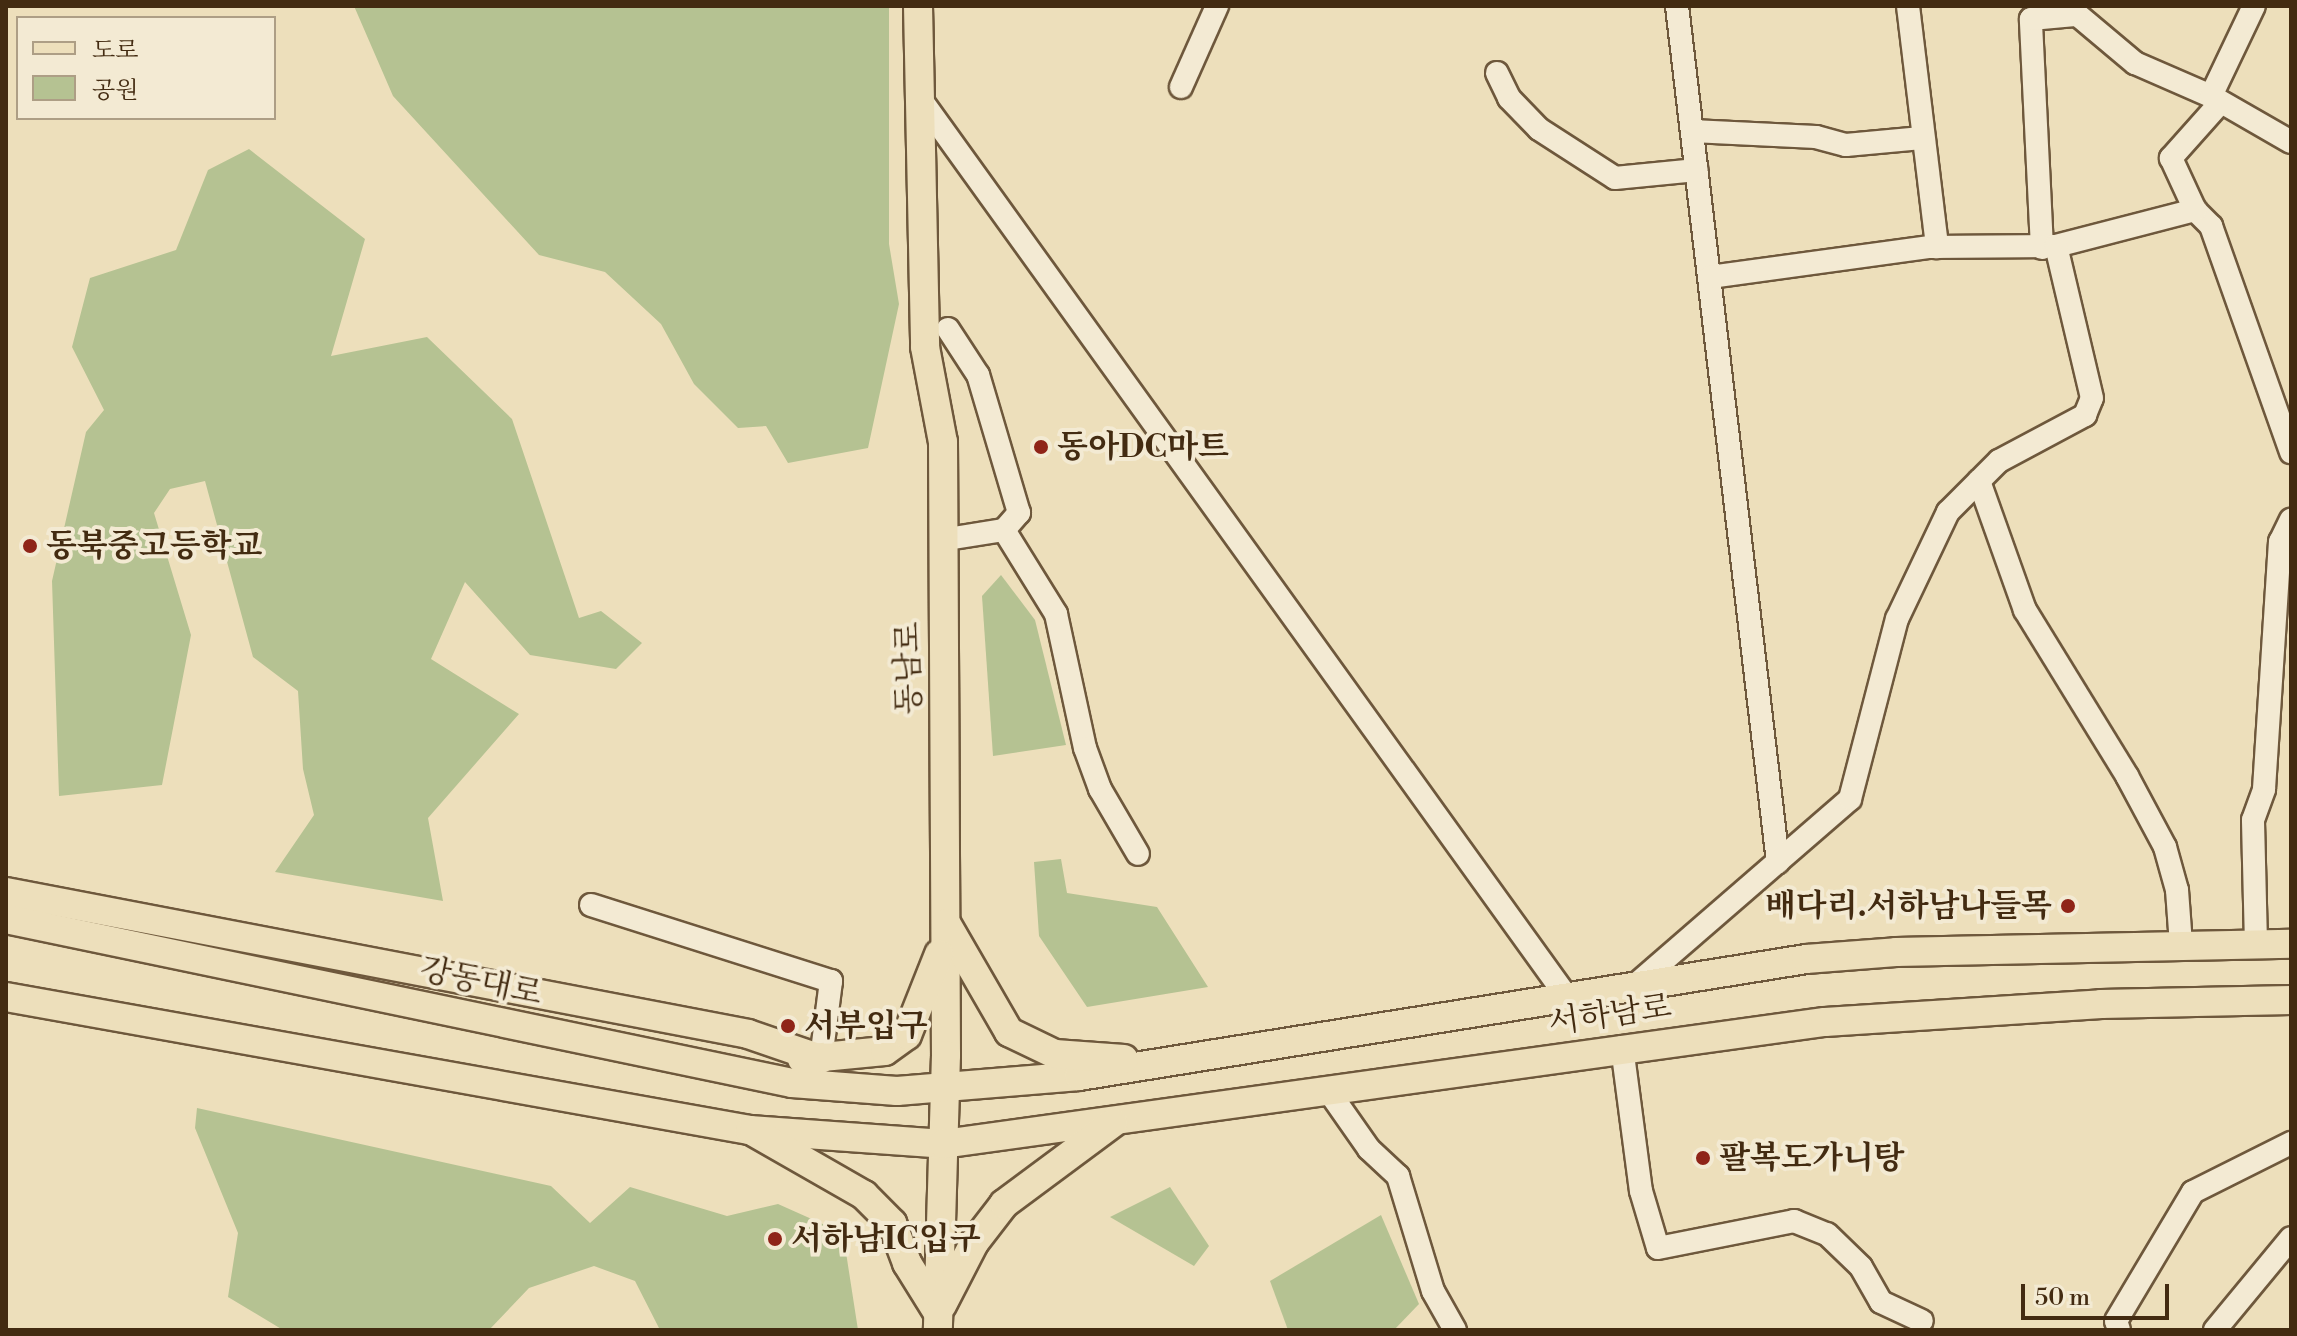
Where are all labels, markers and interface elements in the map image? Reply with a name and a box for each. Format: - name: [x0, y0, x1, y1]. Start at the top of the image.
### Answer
- legend: [16, 16, 276, 120]
- text: 도로: [92, 36, 138, 66]
- text: 공원: [92, 76, 138, 106]
- place label: 동아DC마트: [1057, 428, 1229, 466]
- marker: 동아DC마트: [1032, 438, 1050, 456]
- place label: 동북중고등학교: [46, 527, 262, 565]
- marker: 동북중고등학교: [21, 537, 39, 555]
- street label: 동남로: [889, 621, 929, 715]
- place label: 배다리.서하남나들목: [1765, 887, 2052, 925]
- marker: 배다리.서하남나들목: [2059, 897, 2077, 915]
- street label: 강동대로: [417, 950, 545, 1014]
- street label: 서하남로: [1546, 987, 1674, 1043]
- place label: 서부입구: [804, 1007, 928, 1045]
- marker: 서부입구: [779, 1017, 797, 1035]
- place label: 팔복도가니탕: [1719, 1139, 1904, 1177]
- marker: 팔복도가니탕: [1694, 1149, 1712, 1167]
- place label: 서하남IC입구: [791, 1220, 981, 1258]
- marker: 서하남IC입구: [766, 1230, 784, 1248]
- scale bar: [2025, 1268, 2173, 1318]
- text: 50 m: [2035, 1283, 2090, 1313]

